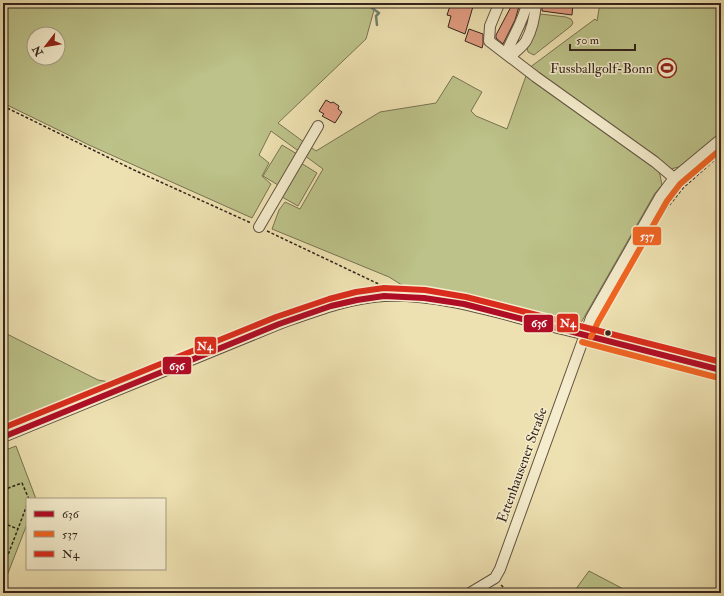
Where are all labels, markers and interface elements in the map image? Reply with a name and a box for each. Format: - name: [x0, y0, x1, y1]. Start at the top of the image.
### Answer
- north arrow: [26, 26, 66, 66]
- scale bar: [570, 26, 635, 52]
- text: 50 m: [576, 33, 600, 48]
- text: N: [29, 42, 46, 59]
- sports icon: Fussballgolf-Bonn: [656, 57, 678, 79]
- place label: Fussballgolf-Bonn: [550, 60, 653, 77]
- line badge: 537: [632, 226, 662, 246]
- text: 537: [640, 230, 655, 243]
- line badge: N4: [556, 313, 579, 333]
- line badge: 636: [523, 314, 554, 333]
- text: 636: [531, 317, 548, 330]
- text: N4: [559, 317, 577, 331]
- unlabelled marker: [603, 328, 613, 338]
- line badge: N4: [194, 336, 217, 355]
- text: N4: [196, 340, 214, 354]
- line badge: 636: [162, 356, 192, 375]
- text: 636: [169, 360, 186, 373]
- street label: Ettenhausener Straße: [493, 405, 551, 525]
- legend: [26, 498, 166, 570]
- text: 636: [62, 507, 80, 522]
- text: 537: [62, 527, 78, 542]
- text: N4: [62, 547, 80, 562]

